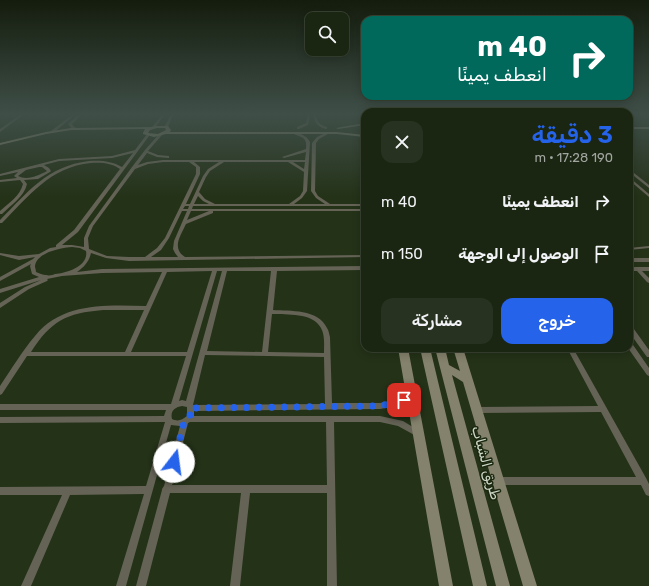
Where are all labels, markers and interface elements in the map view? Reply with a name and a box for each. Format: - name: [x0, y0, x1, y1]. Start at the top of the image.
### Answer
- map controls: [305, 12, 349, 56]
- button: search: [305, 12, 349, 56]
- text: 40 m: [477, 30, 547, 63]
- icon: right: [561, 32, 613, 84]
- text: انعطف يمينًا: [457, 64, 547, 86]
- button: close: [381, 121, 423, 163]
- text: 3 دقيقة: [532, 121, 613, 149]
- text: 190 m · 17:28: [535, 150, 613, 165]
- icon: right: [591, 191, 613, 213]
- text: 40 m: [381, 193, 417, 211]
- text: انعطف يمينًا: [502, 193, 579, 211]
- icon: arrive: [591, 243, 613, 265]
- text: 150 m: [381, 245, 423, 263]
- text: الوصول إلى الوجهة: [458, 245, 579, 263]
- button: مشاركة: [381, 298, 493, 344]
- button: خروج: [501, 298, 613, 344]
- pin: [387, 383, 421, 417]
- icon: arrive: [393, 389, 415, 411]
- street label: طريق الشباب: [468, 424, 504, 502]
- position arrow: [153, 441, 195, 483]

